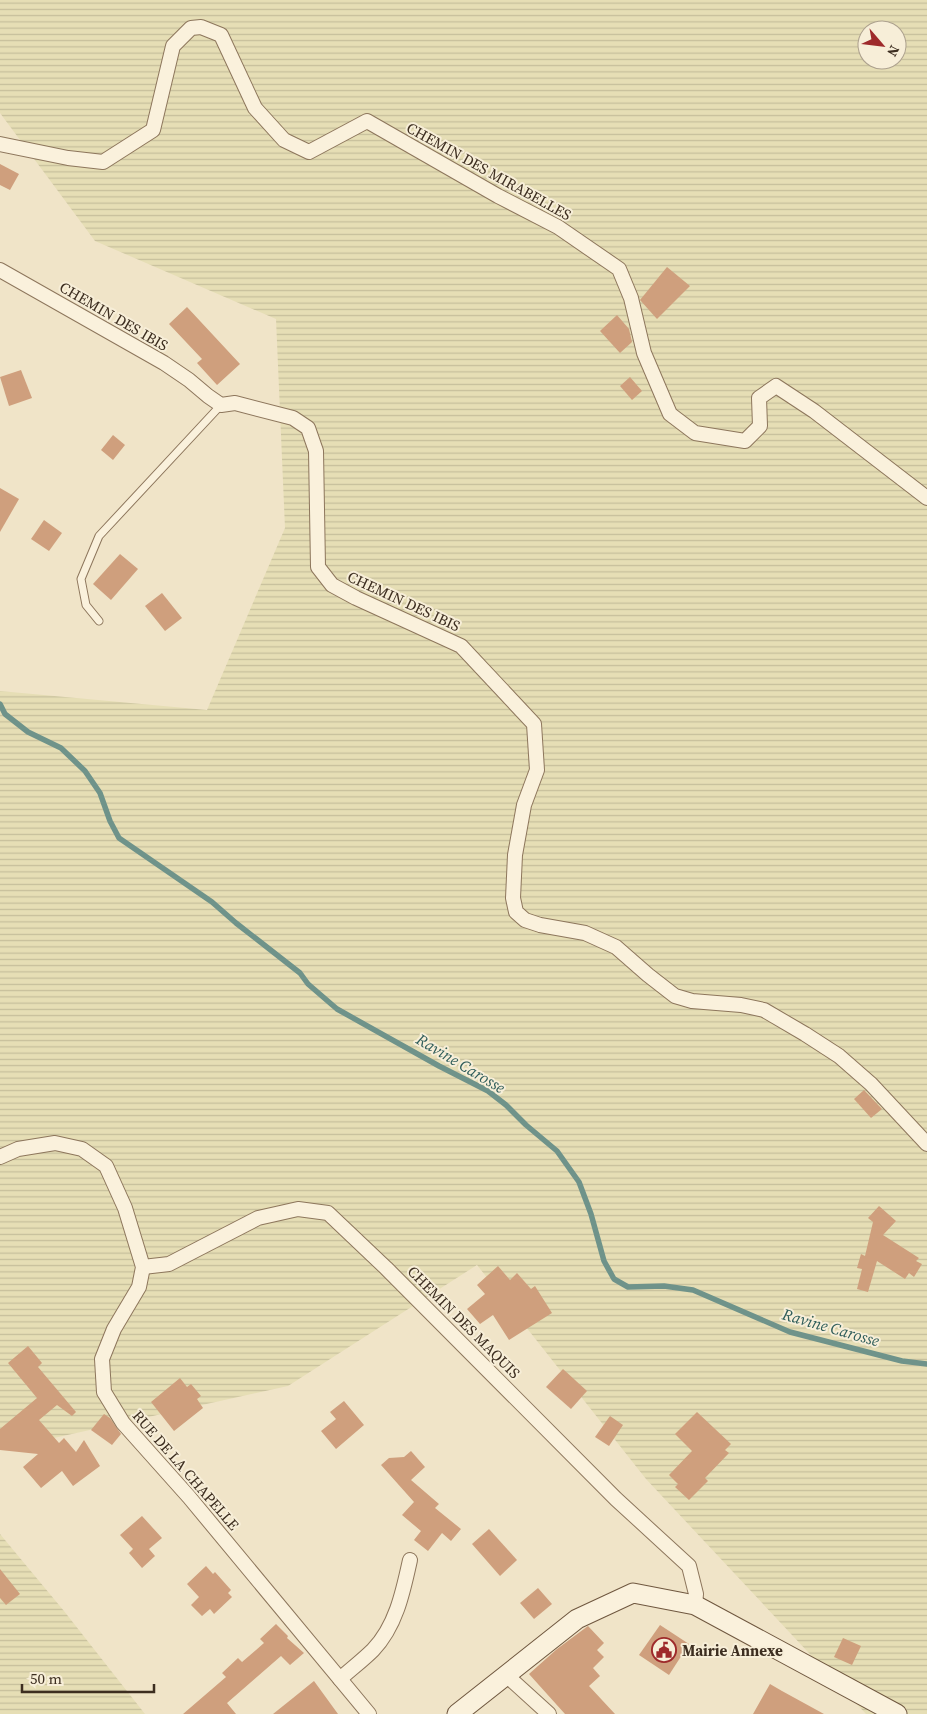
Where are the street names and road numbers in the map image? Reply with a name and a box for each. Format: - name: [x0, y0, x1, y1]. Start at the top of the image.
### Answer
- street label: CHEMIN DES MIRABELLES: [403, 117, 575, 225]
- street label: CHEMIN DES IBIS: [56, 276, 172, 356]
- street label: CHEMIN DES IBIS: [344, 566, 464, 636]
- street label: CHEMIN DES MAQUIS: [403, 1261, 525, 1383]
- street label: RUE DE LA CHAPELLE: [128, 1405, 244, 1535]

